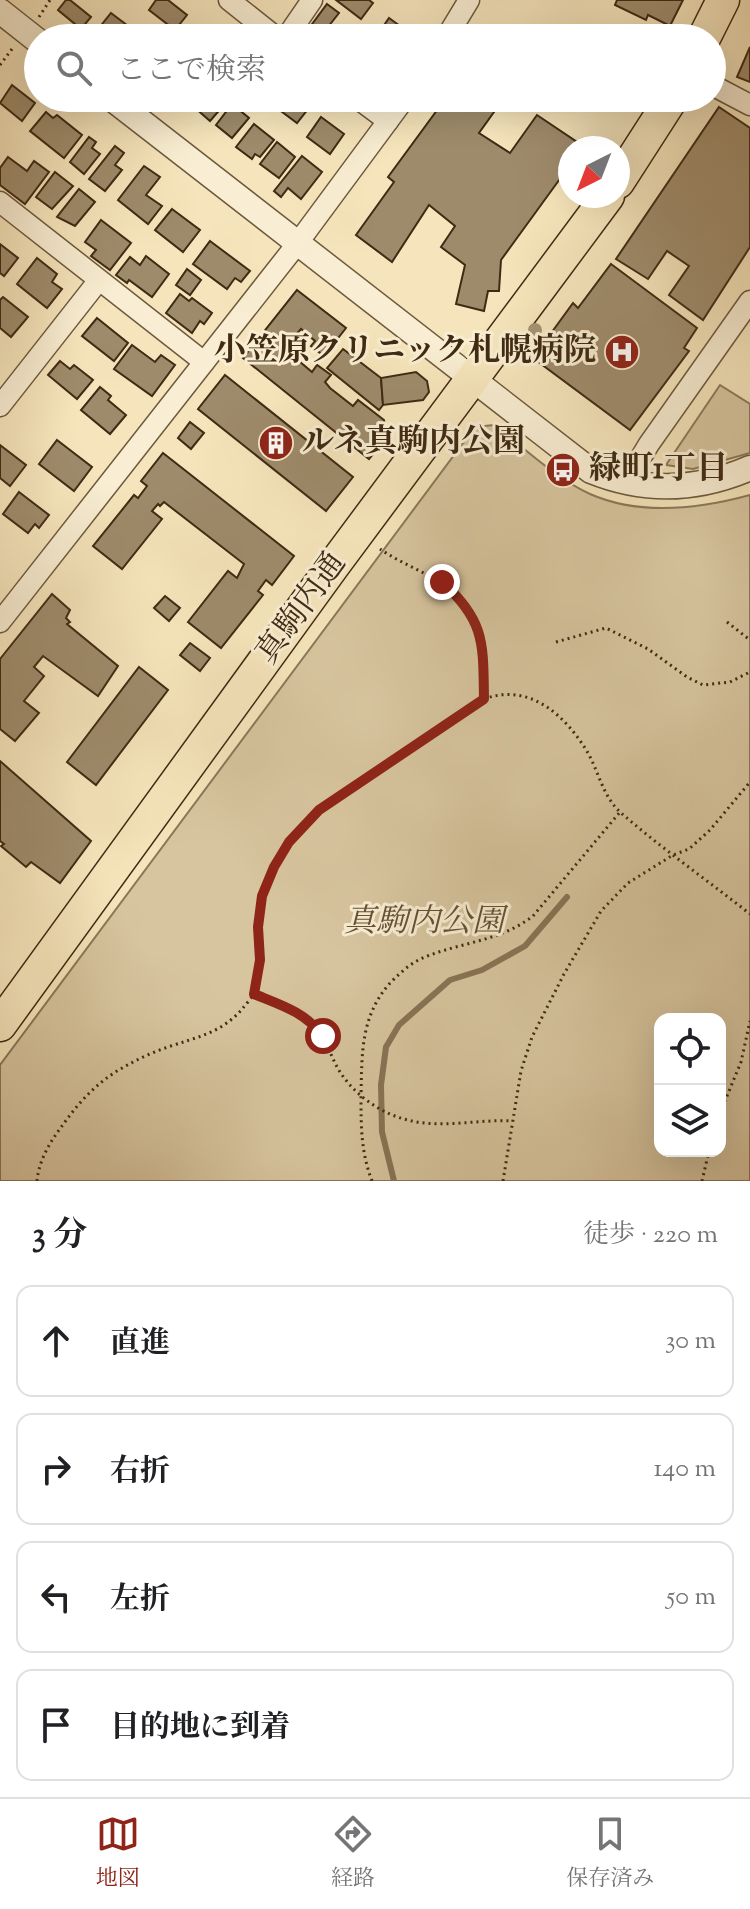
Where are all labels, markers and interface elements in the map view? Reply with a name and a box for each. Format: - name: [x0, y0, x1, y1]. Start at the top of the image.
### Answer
- search box: [24, 24, 726, 112]
- icon: search: [52, 46, 96, 90]
- text: ここで検索: [116, 50, 266, 93]
- north arrow: [558, 136, 630, 208]
- place label: 小笠原クリニック札幌病院: [214, 329, 596, 375]
- hospital icon: 小笠原クリニック札幌病院: [603, 333, 641, 371]
- place label: ルネ真駒内公園: [302, 420, 525, 466]
- building icon: ルネ真駒内公園: [257, 424, 295, 462]
- place label: 緑町1丁目: [589, 447, 728, 493]
- bus stop icon: 緑町1丁目: [544, 451, 582, 489]
- street label: 真駒内通: [246, 544, 358, 674]
- route end: [424, 564, 460, 600]
- park label: 真駒内公園: [344, 900, 509, 946]
- map controls: [654, 1013, 726, 1157]
- button: locate: [654, 1013, 726, 1085]
- route start: [305, 1018, 341, 1054]
- button: layers: [654, 1085, 726, 1157]
- text: 3 分: [32, 1212, 87, 1261]
- text: 徒歩 · 220 m: [583, 1217, 718, 1254]
- icon: ahead: [34, 1319, 78, 1363]
- text: 直進: [110, 1323, 170, 1366]
- text: 30 m: [665, 1323, 716, 1360]
- icon: right: [34, 1447, 78, 1491]
- text: 右折: [110, 1451, 170, 1494]
- text: 140 m: [653, 1451, 716, 1488]
- icon: left: [34, 1575, 78, 1619]
- text: 左折: [110, 1579, 170, 1622]
- text: 50 m: [666, 1579, 716, 1616]
- icon: arrive: [34, 1703, 78, 1747]
- text: 目的地に到着: [110, 1707, 290, 1750]
- tab: 地図: [96, 1812, 140, 1896]
- tab: 経路: [331, 1812, 375, 1896]
- tab: 保存済み: [566, 1812, 654, 1896]

